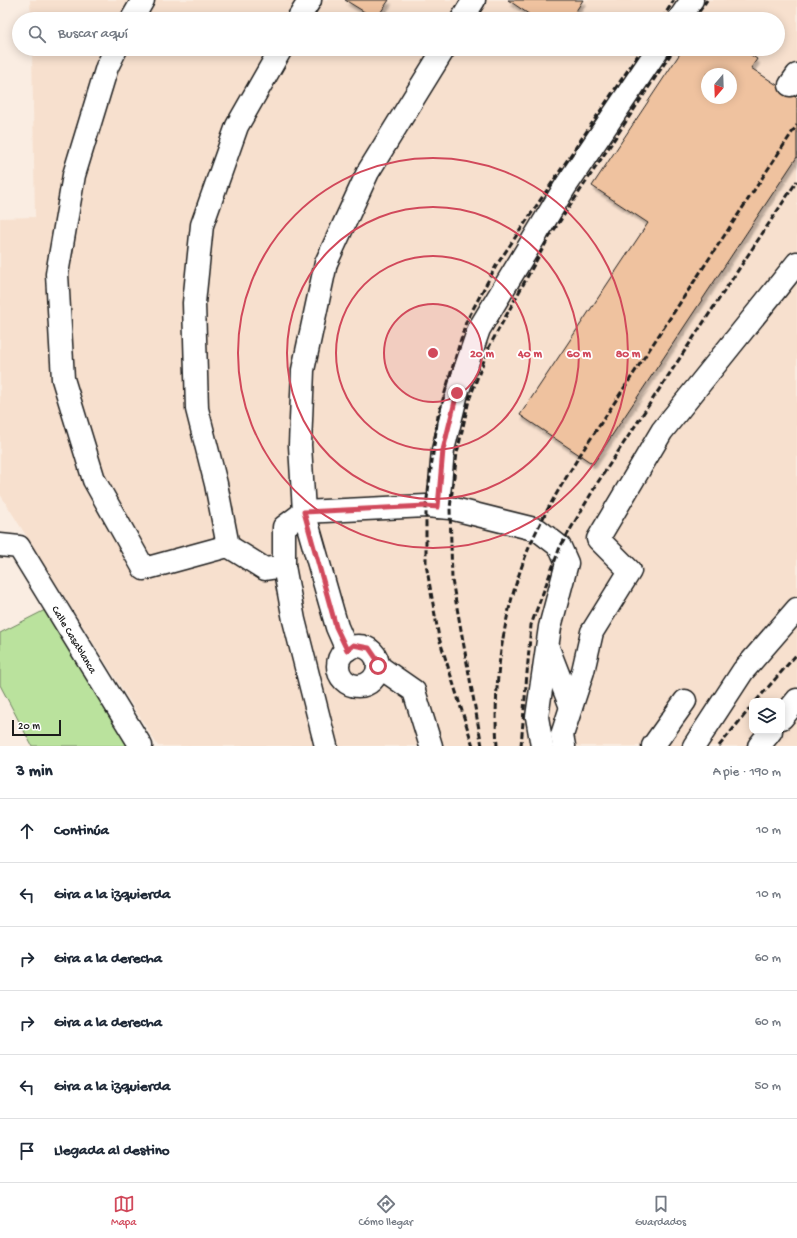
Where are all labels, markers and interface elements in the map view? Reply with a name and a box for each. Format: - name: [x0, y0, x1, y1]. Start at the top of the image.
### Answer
- search box: [12, 12, 785, 56]
- icon: search: [26, 23, 48, 45]
- text: Buscar aquí: [58, 25, 128, 43]
- north arrow: [701, 68, 737, 104]
- centre of rings: [426, 346, 440, 360]
- text: 20 m: [470, 348, 495, 362]
- text: 40 m: [517, 348, 542, 362]
- text: 60 m: [567, 348, 592, 362]
- text: 80 m: [616, 348, 641, 362]
- route end: [448, 384, 466, 402]
- street label: Calle Casablanca: [48, 604, 99, 677]
- route start: [369, 657, 387, 675]
- map controls: [749, 698, 785, 734]
- button: layers: [749, 698, 785, 734]
- scale bar: [12, 718, 61, 737]
- text: 20 m: [18, 721, 40, 733]
- text: 3 min: [16, 762, 53, 782]
- text: A pie · 190 m: [713, 765, 781, 780]
- icon: ahead: [16, 820, 38, 842]
- text: Continúa: [54, 822, 109, 840]
- text: 10 m: [756, 823, 781, 838]
- icon: left: [16, 884, 38, 906]
- text: Gira a la izquierda: [54, 886, 170, 904]
- text: 10 m: [756, 887, 781, 902]
- icon: right: [16, 948, 38, 970]
- text: Gira a la derecha: [54, 950, 162, 968]
- text: 60 m: [755, 951, 781, 966]
- icon: right: [16, 1012, 38, 1034]
- text: Gira a la derecha: [54, 1014, 162, 1032]
- text: 60 m: [755, 1015, 781, 1030]
- icon: left: [16, 1076, 38, 1098]
- text: Gira a la izquierda: [54, 1078, 170, 1096]
- text: 50 m: [754, 1079, 781, 1094]
- icon: arrive: [16, 1140, 38, 1162]
- text: Llegada al destino: [54, 1142, 170, 1160]
- tab: Mapa: [111, 1193, 136, 1229]
- tab: Cómo llegar: [358, 1193, 413, 1229]
- tab: Guardados: [635, 1193, 686, 1229]

